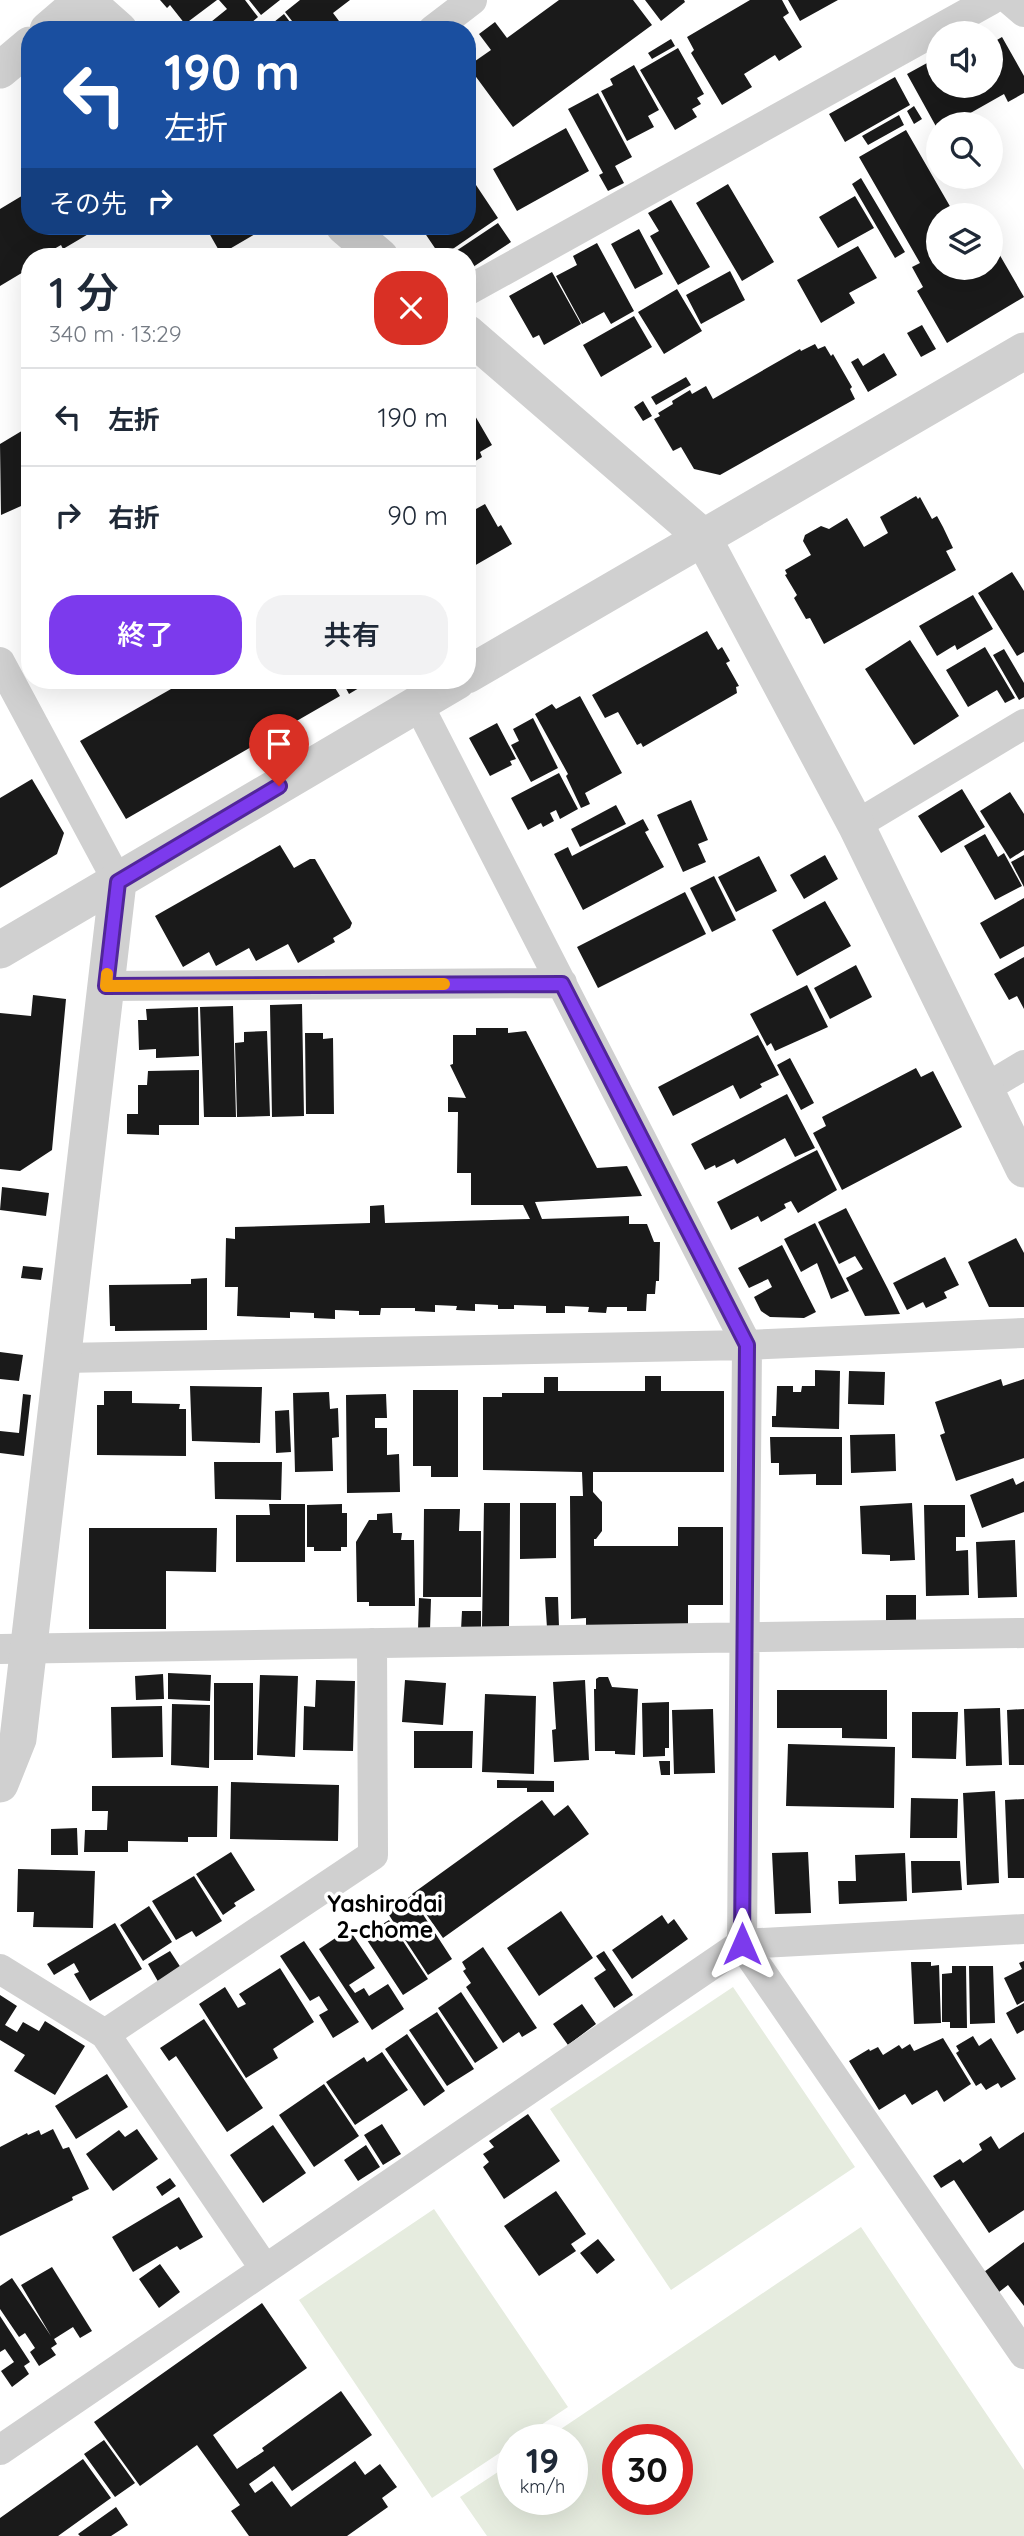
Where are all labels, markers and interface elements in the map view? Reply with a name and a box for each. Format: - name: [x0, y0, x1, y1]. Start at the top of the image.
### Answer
- map controls: [926, 21, 1003, 280]
- button: sound: [926, 21, 1003, 98]
- text: 190 m: [164, 41, 300, 102]
- icon: left: [49, 49, 140, 140]
- text: 左折: [164, 107, 228, 147]
- button: search: [926, 112, 1003, 189]
- icon: right: [141, 182, 179, 220]
- text: その先: [49, 187, 127, 220]
- button: layers: [926, 203, 1003, 280]
- text: 1 分: [49, 266, 119, 319]
- button: close: [374, 271, 448, 345]
- text: 340 m · 13:29: [49, 319, 182, 348]
- icon: left: [49, 398, 87, 436]
- text: 190 m: [378, 401, 448, 434]
- text: 左折: [108, 403, 160, 436]
- icon: right: [49, 496, 87, 534]
- text: 90 m: [387, 499, 448, 532]
- text: 右折: [108, 501, 160, 534]
- button: 終了: [49, 595, 242, 675]
- button: 共有: [256, 595, 448, 675]
- pin: [249, 714, 309, 786]
- icon: arrive: [260, 725, 298, 763]
- district label: Yashirodai 2-chome: [327, 1889, 443, 1944]
- position arrow: [705, 1907, 779, 1981]
- speed limit sign: 30: [602, 2424, 693, 2515]
- text: 19: [526, 2438, 559, 2482]
- text: km/h: [520, 2475, 565, 2498]

